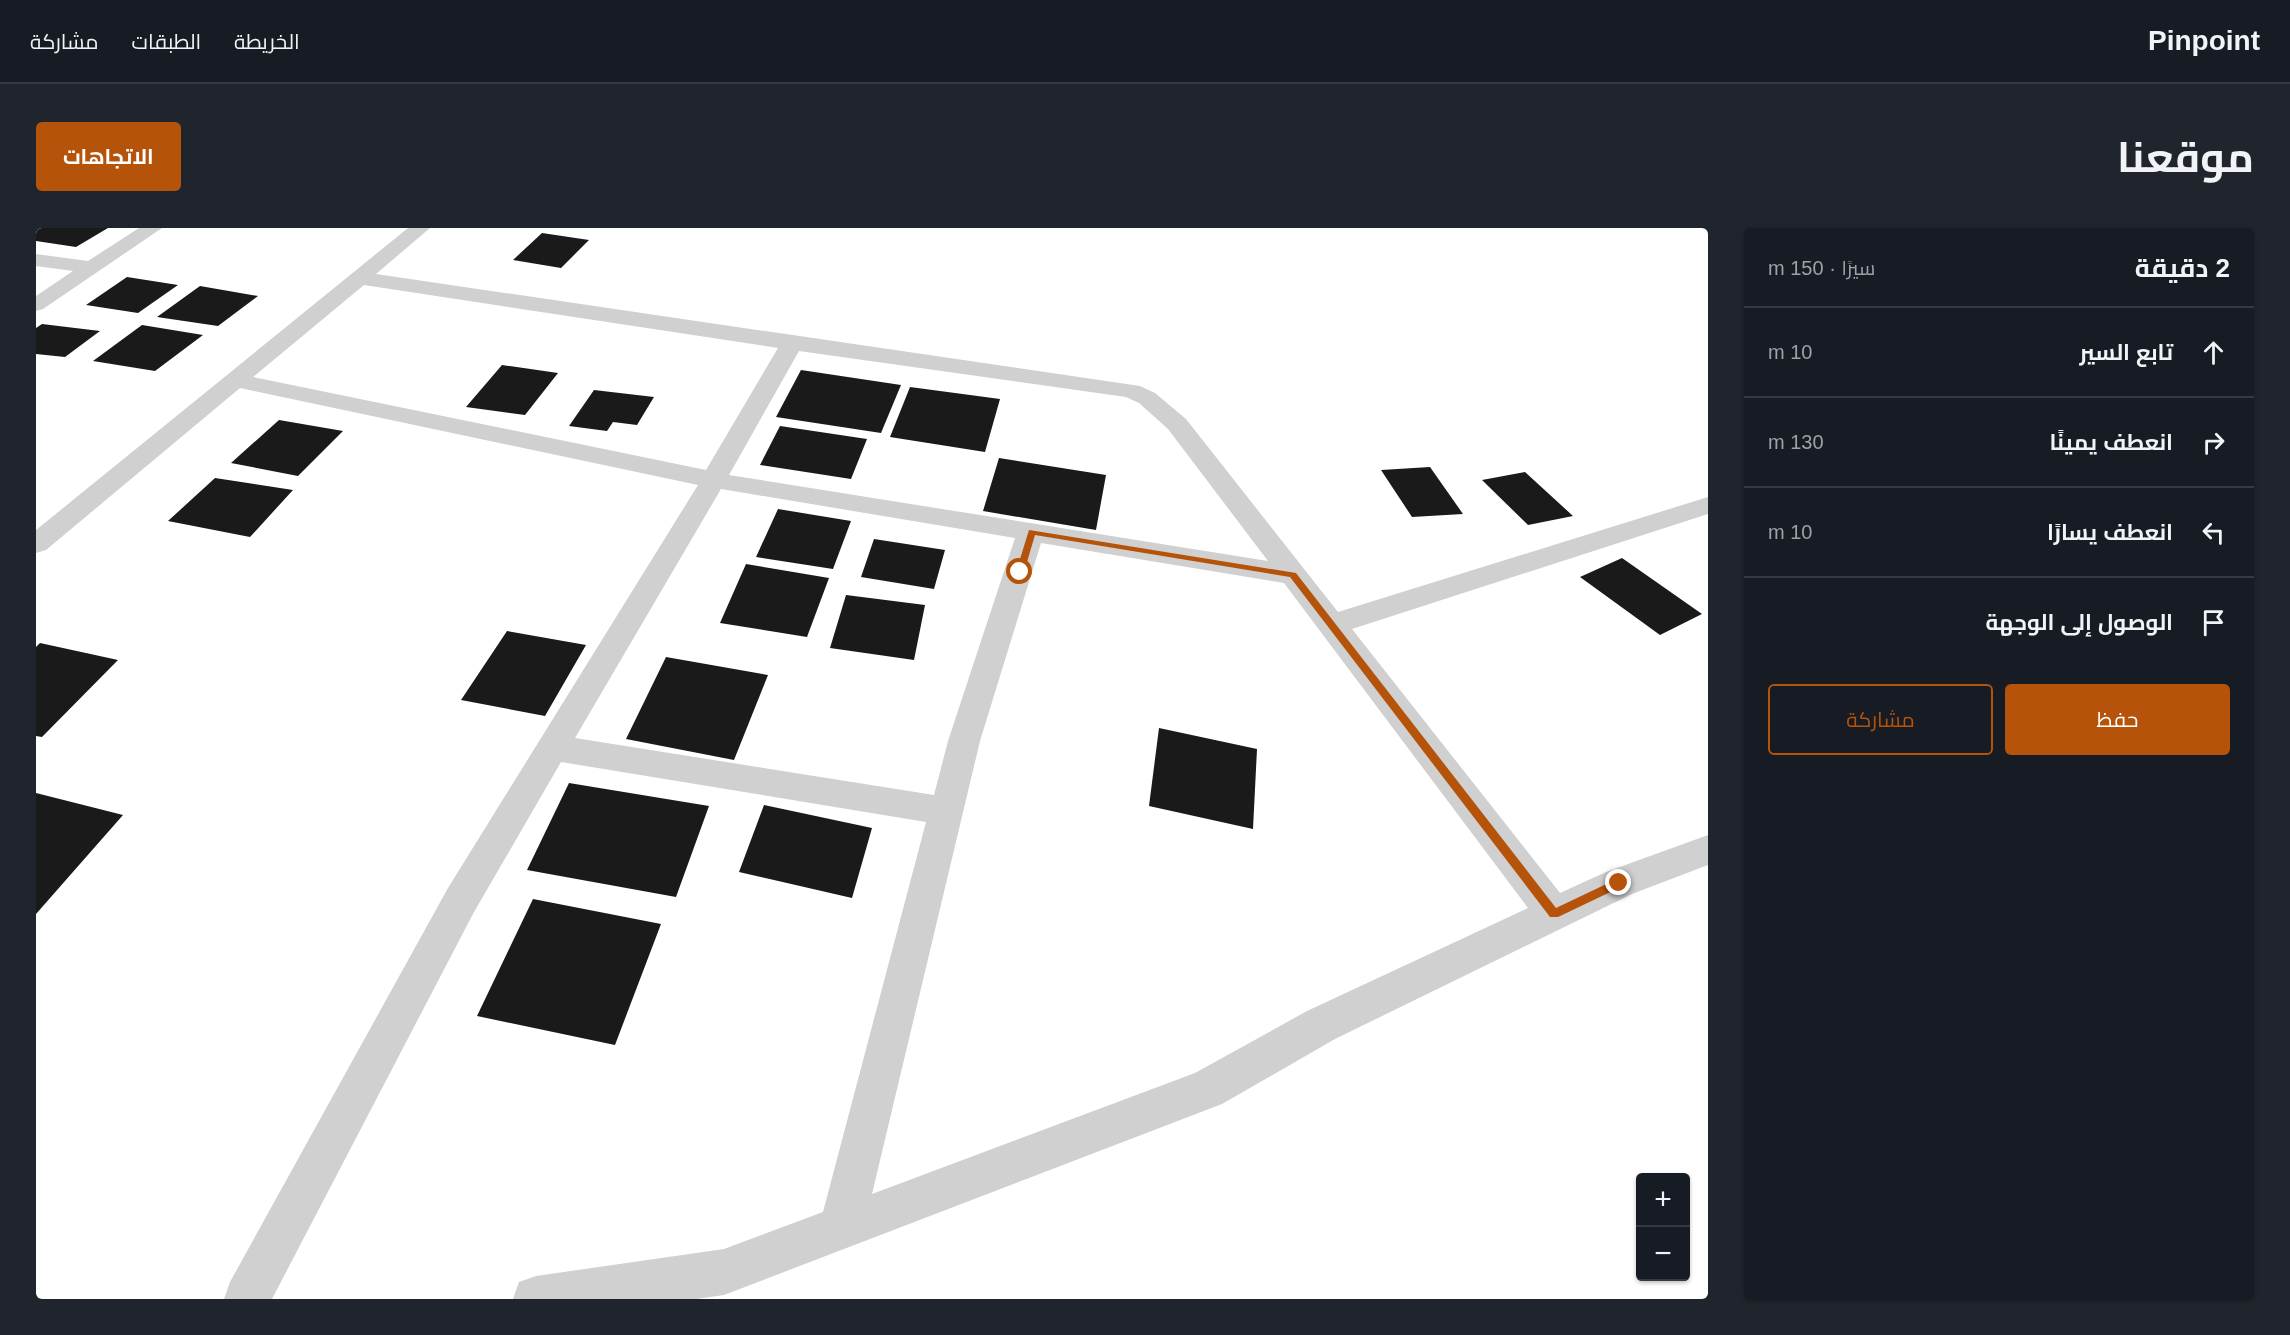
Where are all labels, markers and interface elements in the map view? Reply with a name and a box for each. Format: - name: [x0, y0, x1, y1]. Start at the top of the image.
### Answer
- text: Pinpoint: [2148, 25, 2260, 56]
- text: مشاركة: [30, 30, 99, 53]
- text: الطبقات: [132, 30, 201, 53]
- text: الخريطة: [234, 30, 300, 53]
- button: الاتجاهات: [36, 122, 181, 191]
- text: موقعنا: [2117, 134, 2254, 181]
- text: 2 دقيقة: [2135, 253, 2230, 283]
- text: سيرًا · 150 m: [1768, 257, 1875, 279]
- icon: ahead: [2197, 336, 2230, 369]
- text: تابع السير: [2079, 340, 2173, 365]
- text: 10 m: [1768, 341, 1812, 363]
- icon: right: [2197, 426, 2230, 459]
- text: انعطف يمينًا: [2050, 430, 2173, 455]
- text: 130 m: [1768, 431, 1824, 453]
- icon: left: [2197, 516, 2230, 549]
- text: انعطف يسارًا: [2047, 520, 2173, 545]
- text: 10 m: [1768, 521, 1812, 543]
- route start: [1006, 558, 1032, 584]
- icon: arrive: [2197, 606, 2230, 639]
- text: الوصول إلى الوجهة: [1986, 610, 2173, 635]
- button: مشاركة: [1768, 684, 1993, 755]
- button: حفظ: [2005, 684, 2230, 755]
- route end: [1605, 869, 1631, 895]
- map controls: [1636, 1173, 1690, 1281]
- button: +: [1636, 1173, 1690, 1227]
- button: −: [1636, 1227, 1690, 1281]

